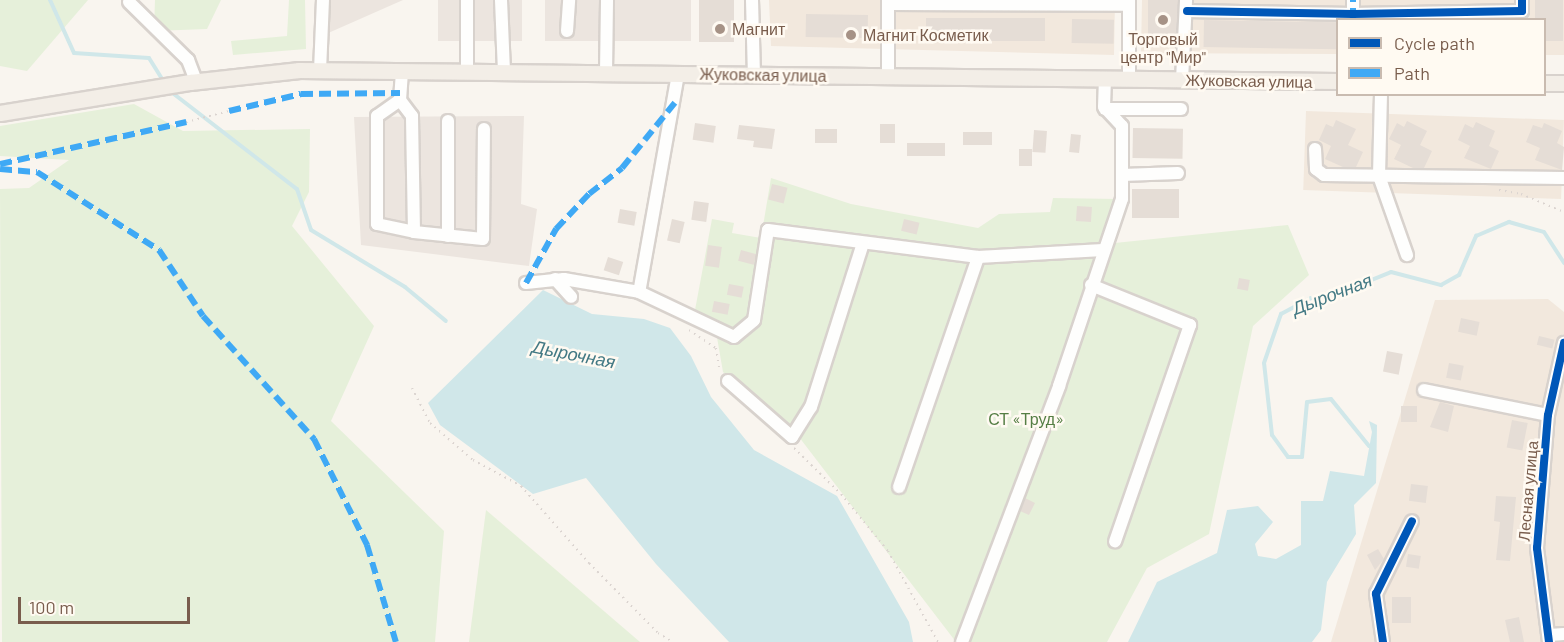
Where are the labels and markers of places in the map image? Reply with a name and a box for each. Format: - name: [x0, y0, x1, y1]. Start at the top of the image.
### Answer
- marker: Торговый центр "Мир": [1156, 13, 1170, 27]
- place label: Магнит: [732, 19, 785, 39]
- marker: Магнит: [713, 22, 727, 36]
- place label: Магнит Косметик: [863, 25, 988, 45]
- marker: Магнит Косметик: [844, 28, 858, 42]
- place label: Торговый центр "Мир": [1120, 29, 1206, 67]

